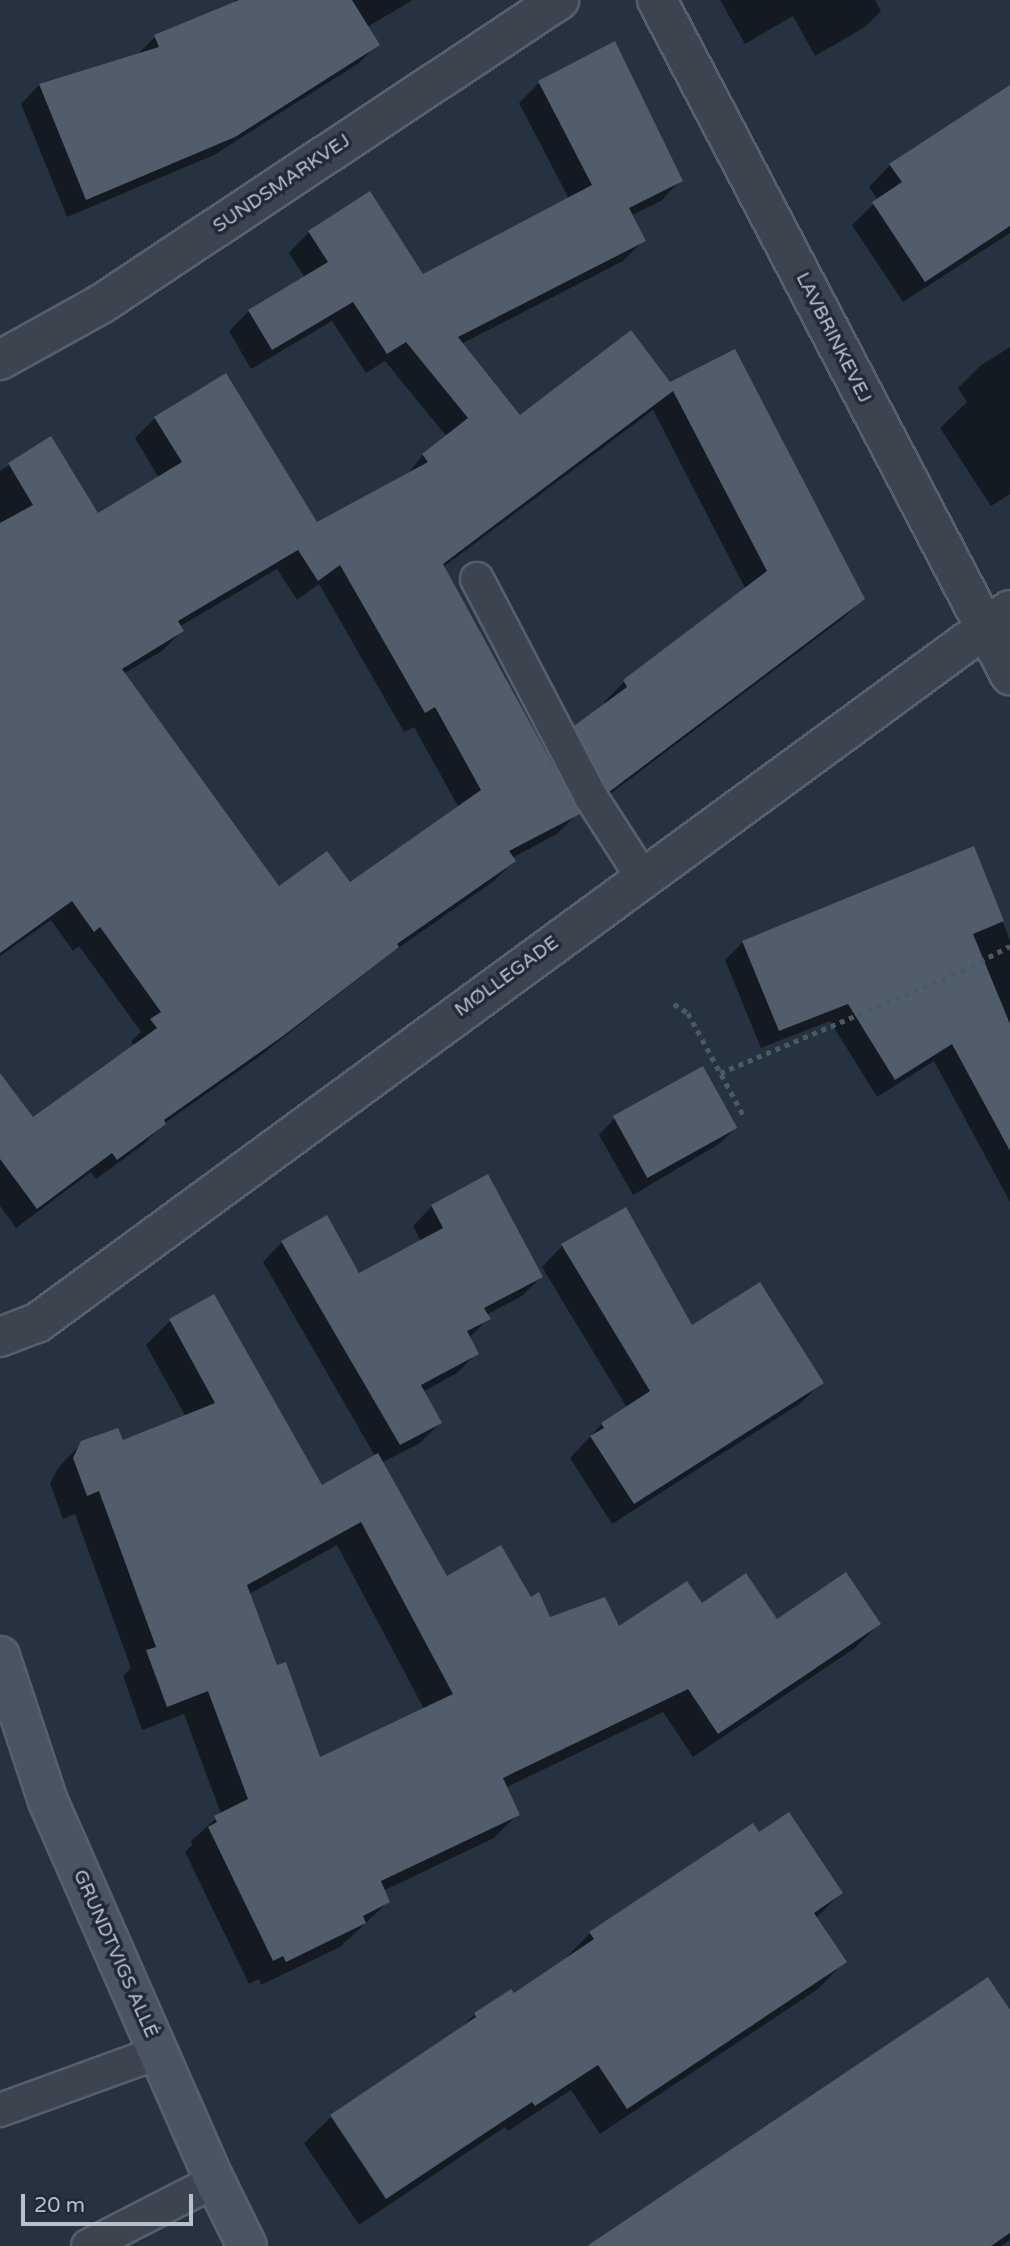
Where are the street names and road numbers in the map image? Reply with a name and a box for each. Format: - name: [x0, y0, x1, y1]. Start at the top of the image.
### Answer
- street label: SUNDSMARKVEJ: [209, 130, 355, 238]
- street label: LAVBRINKEVEJ: [790, 269, 876, 407]
- street label: MØLLEGADE: [451, 932, 563, 1022]
- street label: GRUNDTVIGS ALLÉ: [68, 1867, 162, 2041]

